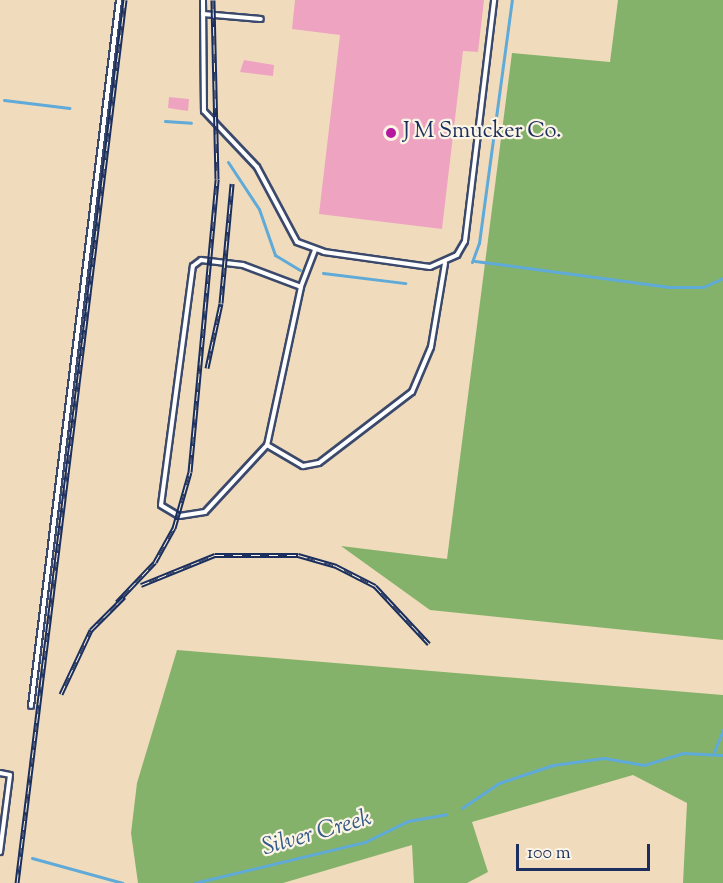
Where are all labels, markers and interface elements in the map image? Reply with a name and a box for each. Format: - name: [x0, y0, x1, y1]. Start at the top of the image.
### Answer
- place label: J M Smucker Co.: [403, 120, 561, 146]
- marker: J M Smucker Co.: [384, 126, 398, 140]
- water label: Silver Creek: [259, 805, 375, 863]
- scale bar: [519, 832, 652, 870]
- text: 100 m: [527, 841, 571, 867]

